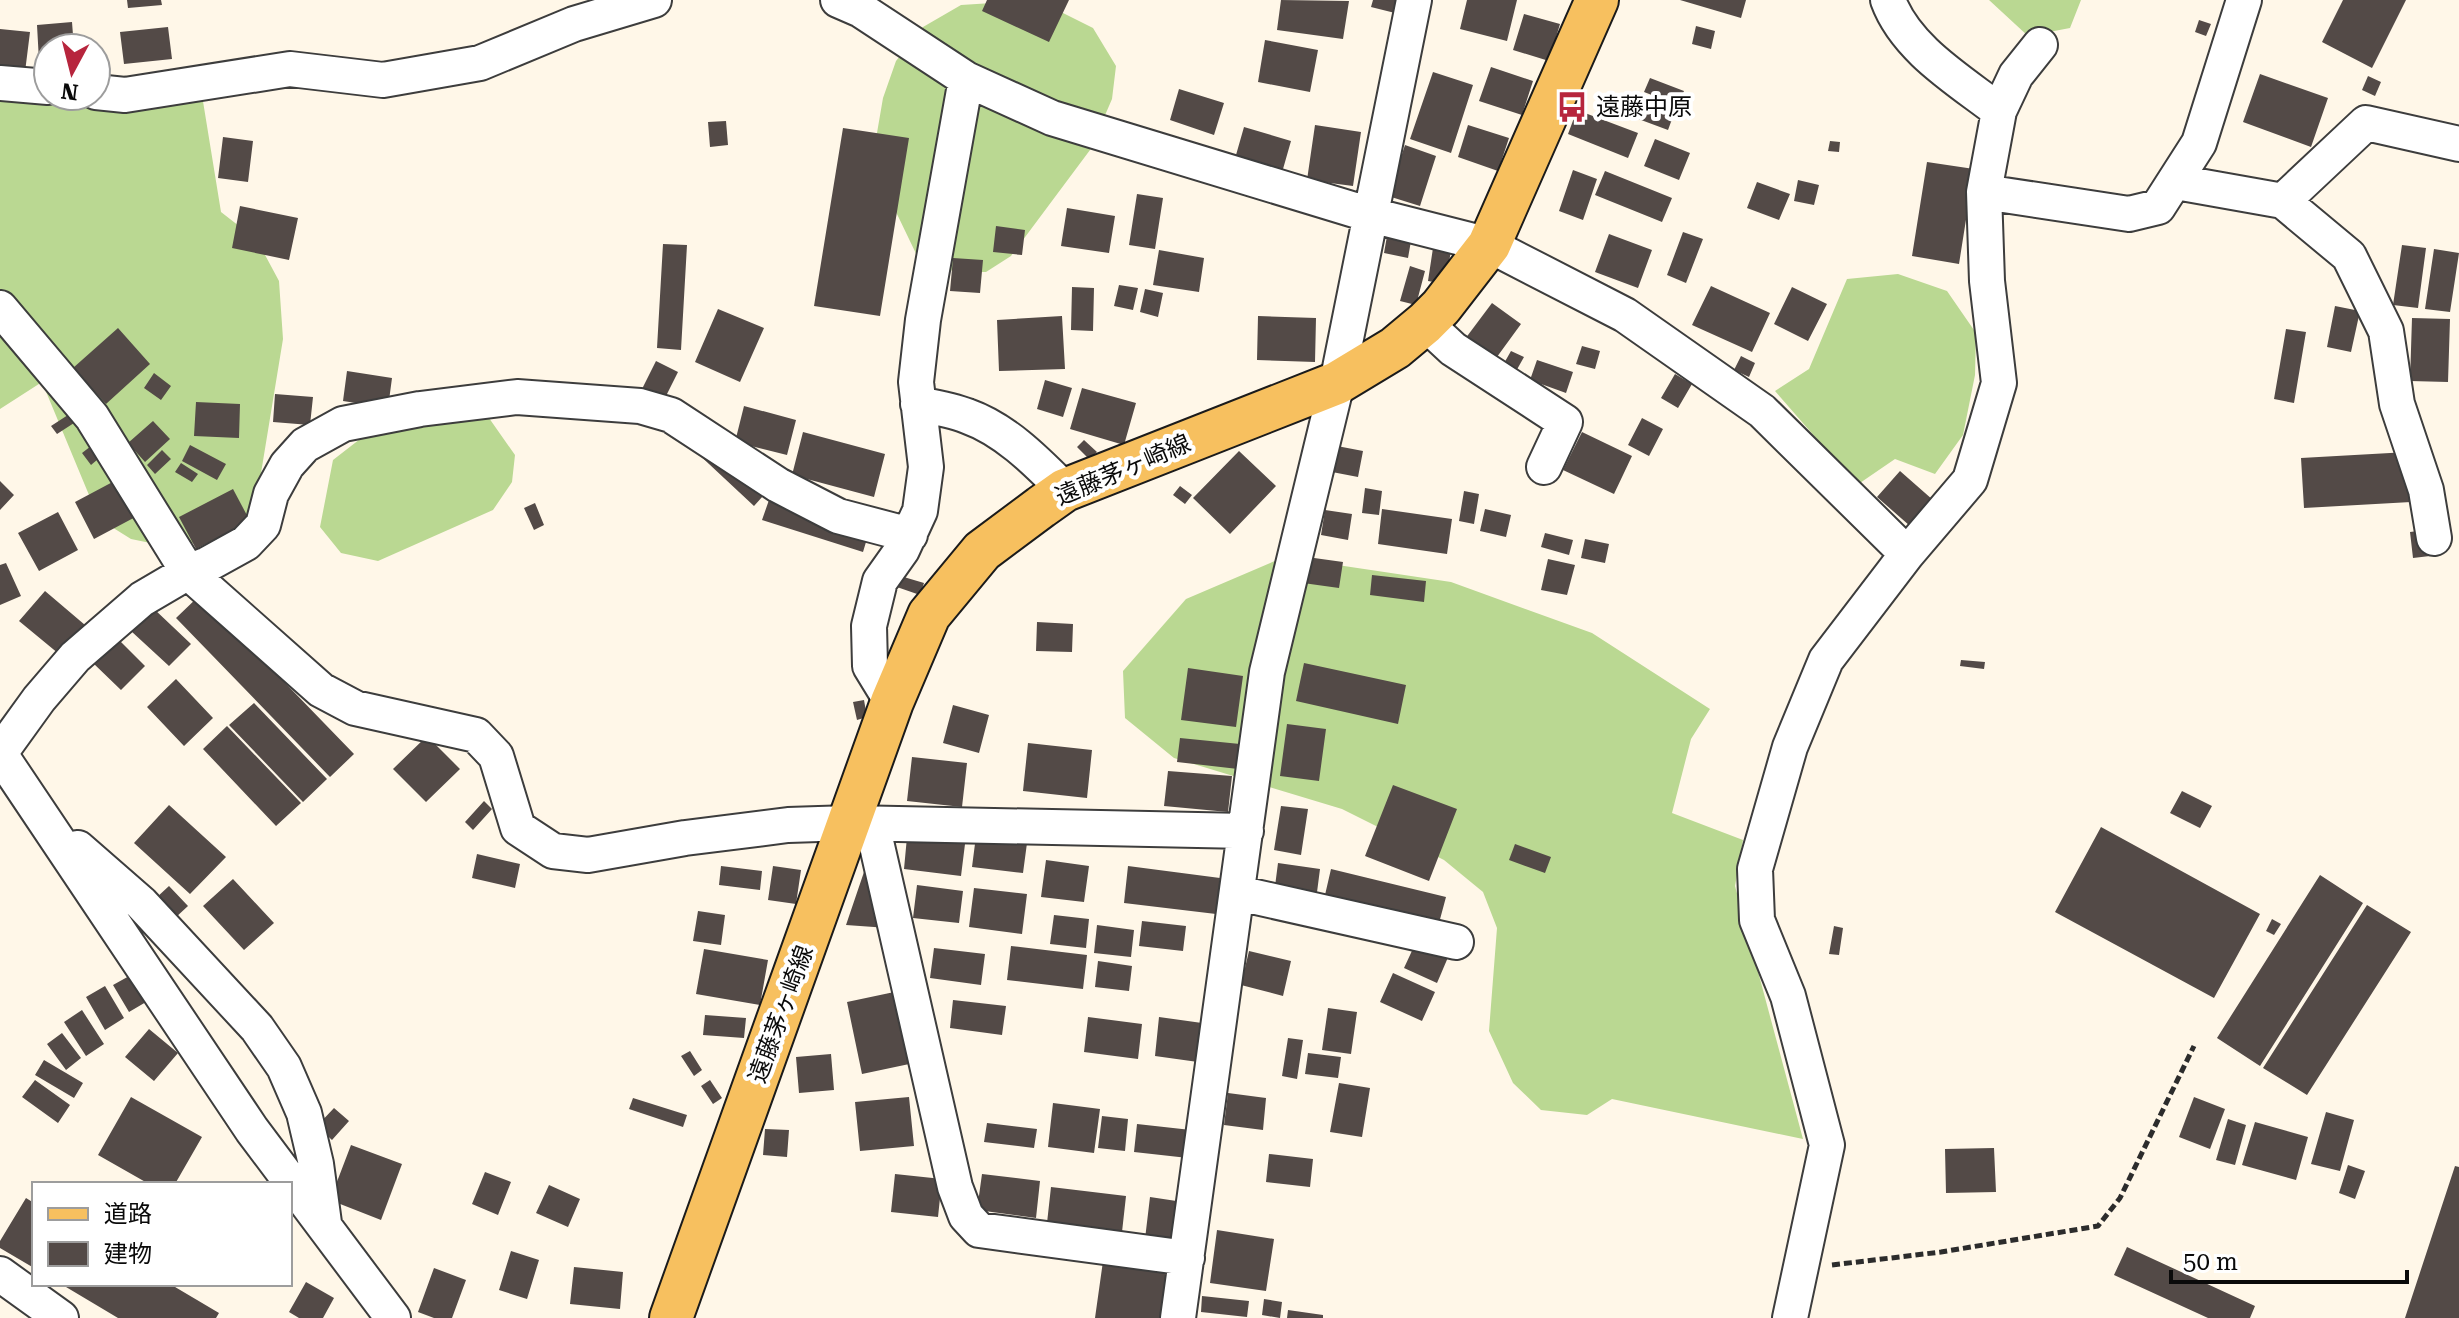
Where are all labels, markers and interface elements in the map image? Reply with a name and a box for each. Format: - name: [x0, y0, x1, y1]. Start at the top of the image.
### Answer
- north arrow: [32, 32, 112, 112]
- text: N: [60, 78, 80, 105]
- bus stop icon: 遠藤中原: [1555, 90, 1589, 124]
- place label: 遠藤中原: [1596, 93, 1692, 121]
- street label: 遠藤茅ヶ崎線: [1051, 429, 1195, 511]
- street label: 遠藤茅ヶ崎線: [743, 942, 819, 1086]
- legend: [32, 1182, 292, 1286]
- text: 道路: [104, 1200, 152, 1228]
- scale bar: [2171, 1234, 2407, 1284]
- text: 建物: [104, 1240, 152, 1268]
- text: 50 m: [2183, 1248, 2238, 1276]

